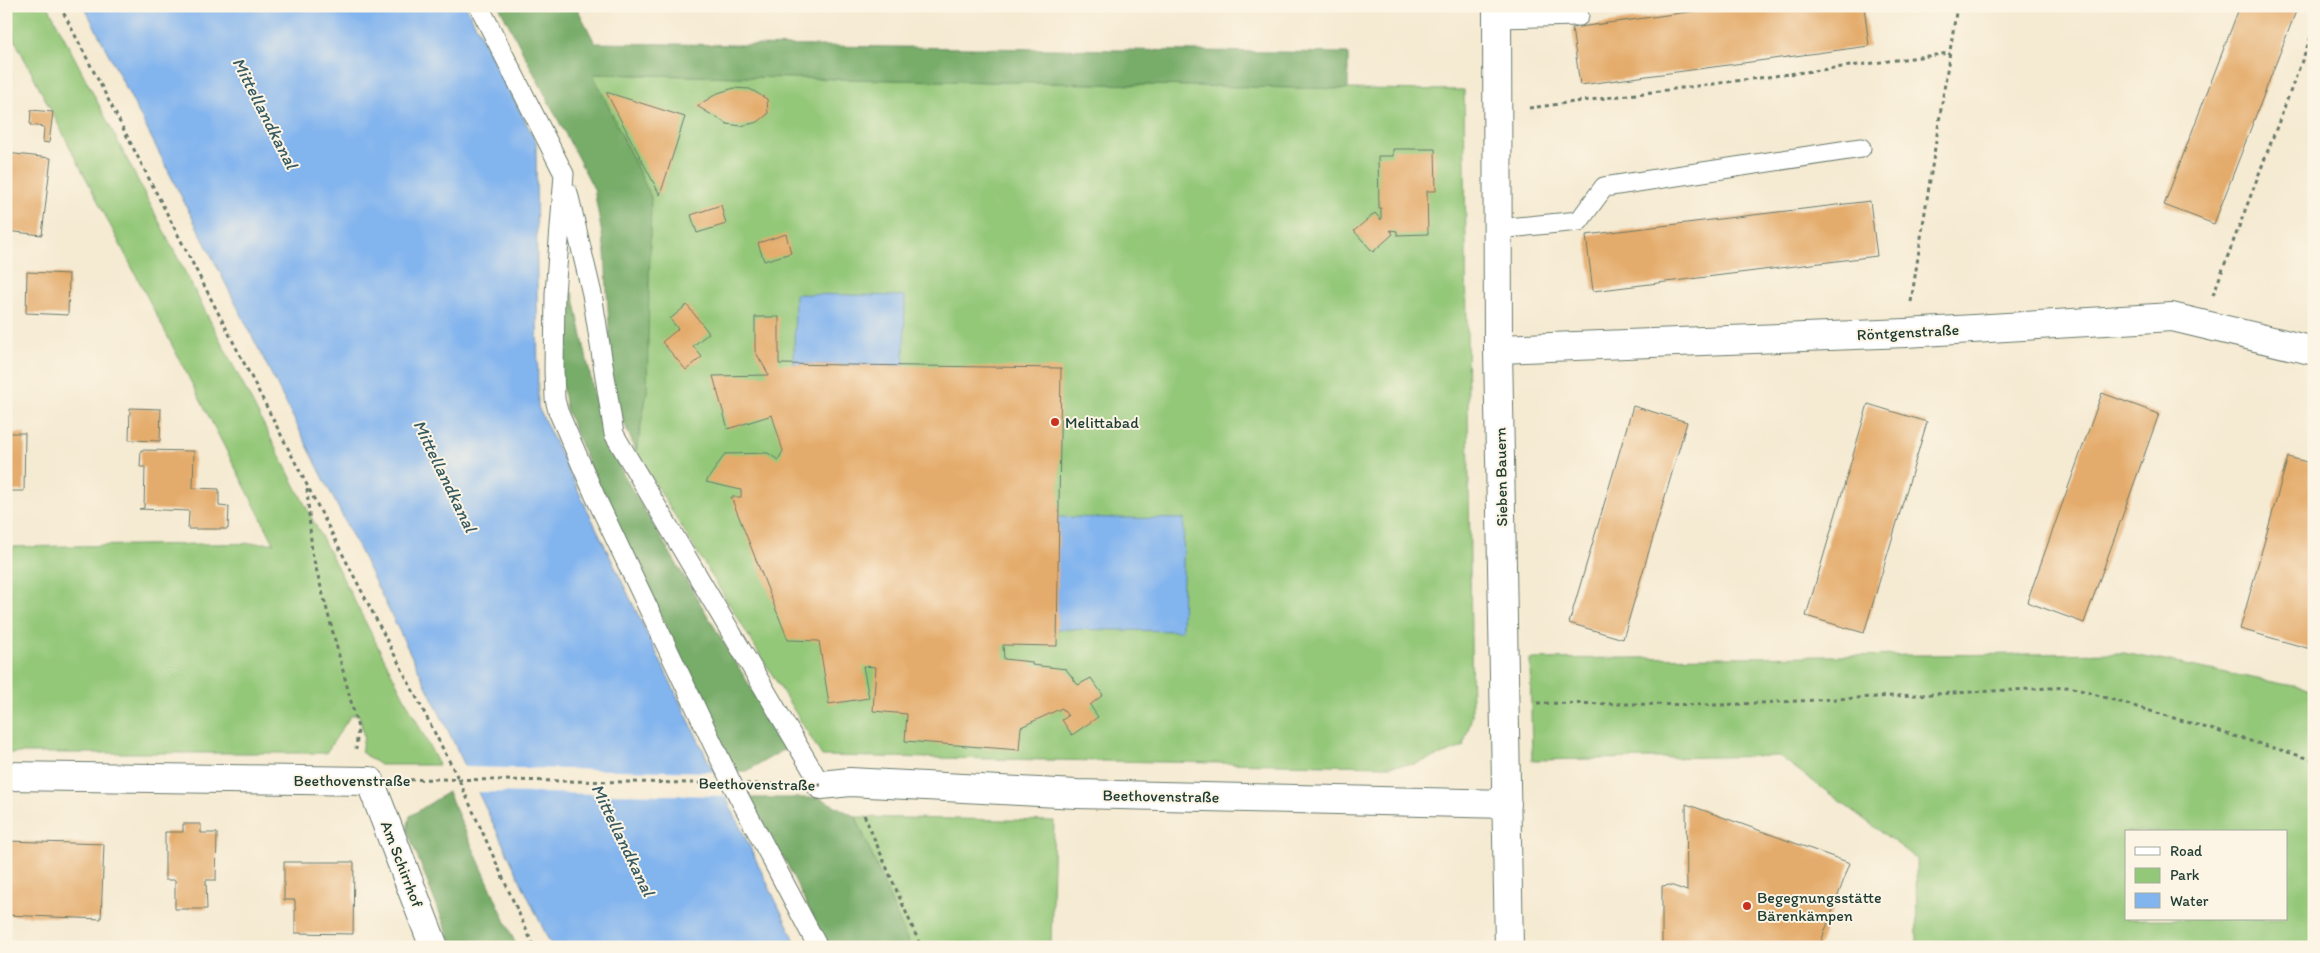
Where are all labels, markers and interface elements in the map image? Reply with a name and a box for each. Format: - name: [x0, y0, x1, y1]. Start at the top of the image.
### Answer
- water label: Mittellandkanal: [227, 53, 303, 174]
- street label: Röntgenstraße: [1856, 320, 1960, 344]
- place label: Melittabad: [1065, 413, 1139, 432]
- water label: Mittellandkanal: [408, 416, 483, 538]
- marker: Melittabad: [1049, 416, 1061, 428]
- street label: Sieben Bauern: [1491, 427, 1511, 527]
- street label: Beethovenstraße: [294, 771, 411, 790]
- street label: Beethovenstraße: [698, 773, 816, 795]
- water label: Mittellandkanal: [586, 780, 661, 902]
- street label: Beethovenstraße: [1102, 785, 1220, 807]
- street label: Am Schirrhof: [377, 818, 428, 911]
- legend: [2125, 830, 2288, 920]
- text: Road: [2170, 842, 2203, 860]
- text: Park: [2170, 866, 2200, 884]
- place label: Begegnungsstätte Bärenkämpen: [1757, 888, 1882, 925]
- text: Water: [2170, 892, 2209, 910]
- marker: Begegnungsstätte Bärenkämpen: [1741, 900, 1753, 912]

